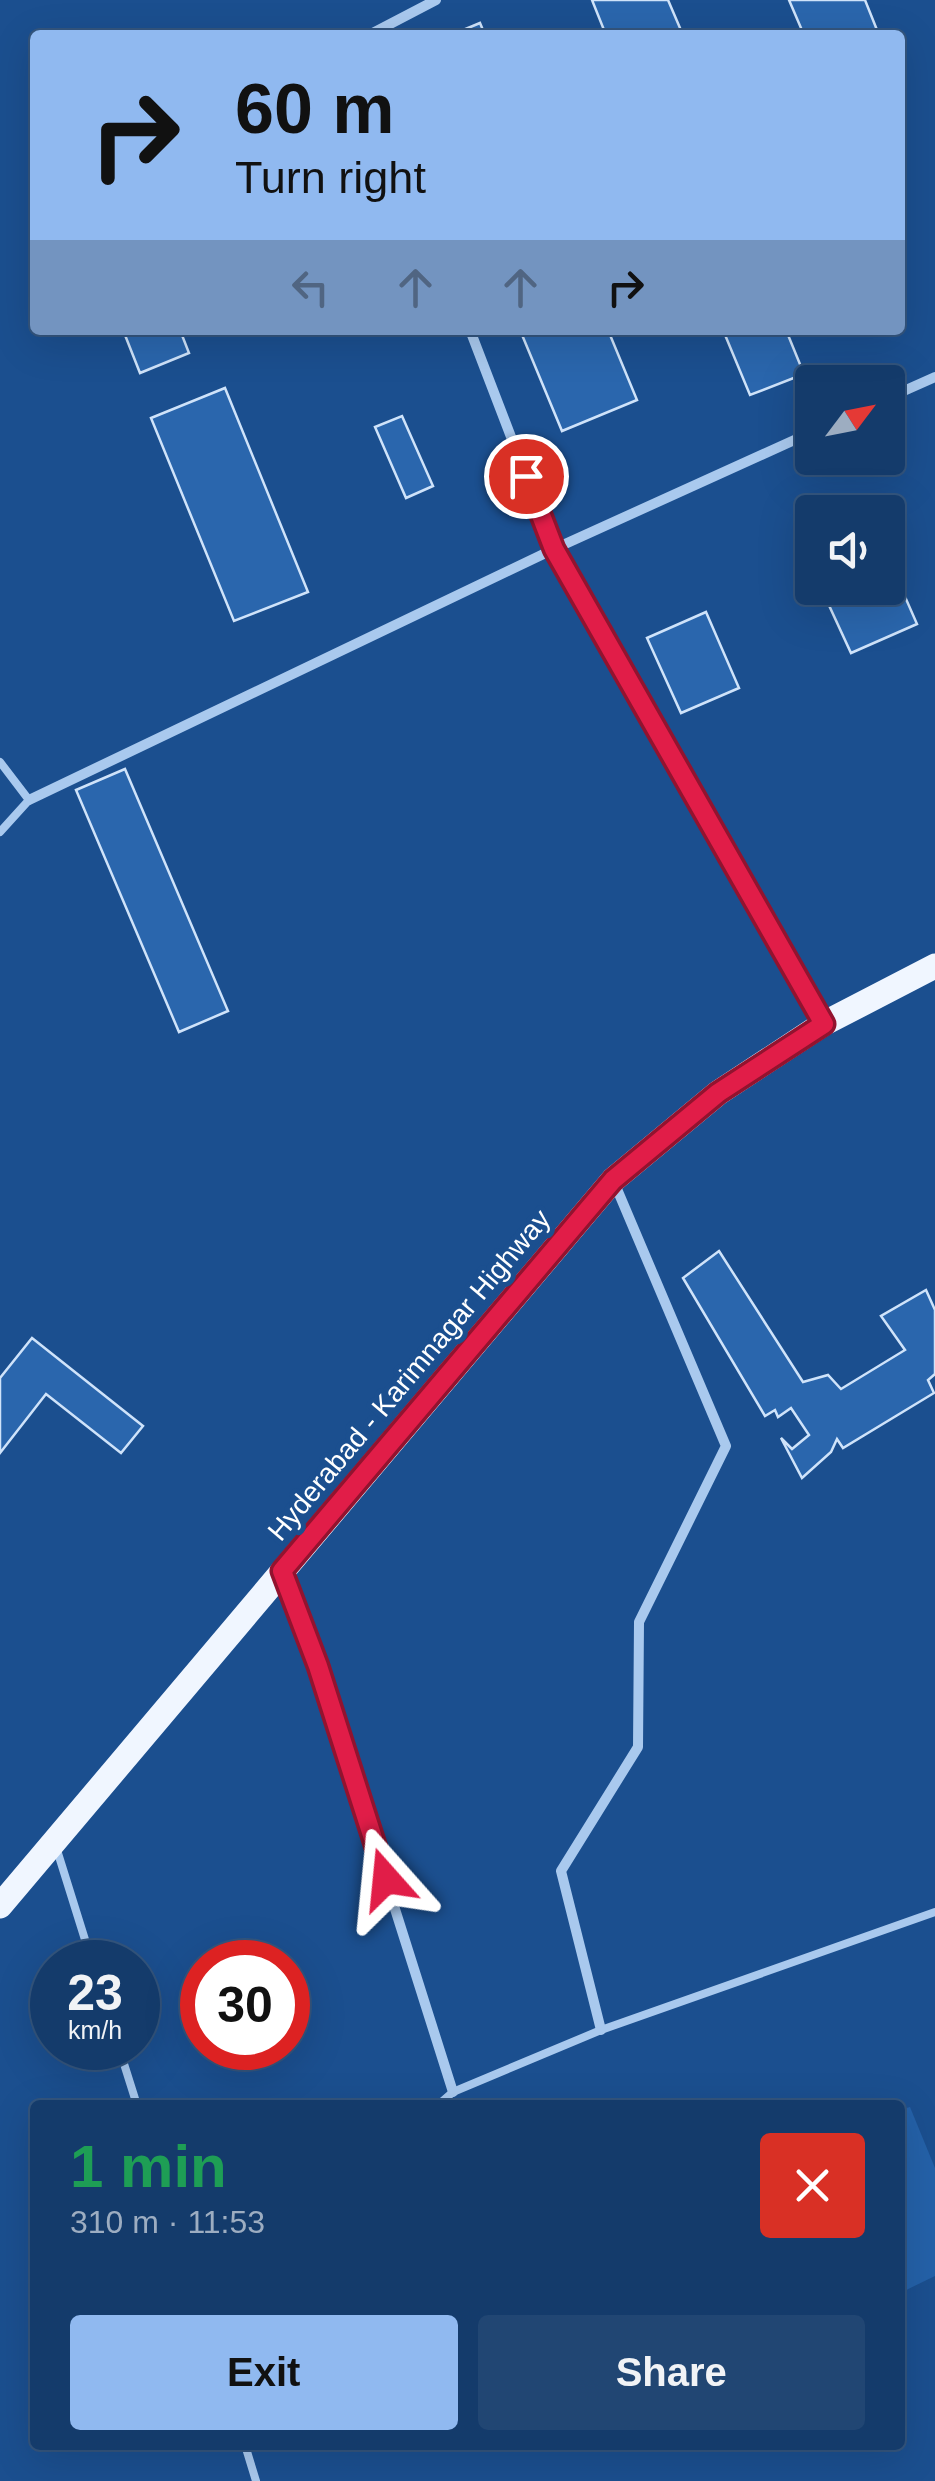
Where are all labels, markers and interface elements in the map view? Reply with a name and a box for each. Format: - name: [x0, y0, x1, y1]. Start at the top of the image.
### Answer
- icon: right: [70, 70, 200, 200]
- text: 60 m: [235, 70, 395, 148]
- text: Turn right: [235, 152, 426, 203]
- icon: left: [283, 260, 338, 315]
- icon: ahead: [388, 260, 443, 315]
- icon: ahead: [493, 260, 548, 315]
- icon: right: [598, 260, 653, 315]
- north arrow: [795, 365, 905, 475]
- map controls: [795, 365, 905, 605]
- pin: [484, 434, 569, 519]
- icon: arrive: [499, 449, 554, 504]
- button: sound: [795, 495, 905, 605]
- street label: Hyderabad - Karimnagar Highway: [262, 1203, 556, 1547]
- position arrow: [334, 1827, 438, 1931]
- speed limit sign: 30: [180, 1940, 310, 2070]
- text: 23: [67, 1965, 123, 2021]
- text: km/h: [68, 2016, 122, 2044]
- text: 1 min: [70, 2133, 227, 2200]
- button: close: [760, 2133, 865, 2238]
- text: 310 m · 11:53: [70, 2204, 265, 2240]
- button: Exit: [70, 2315, 458, 2430]
- button: Share: [478, 2315, 865, 2430]

